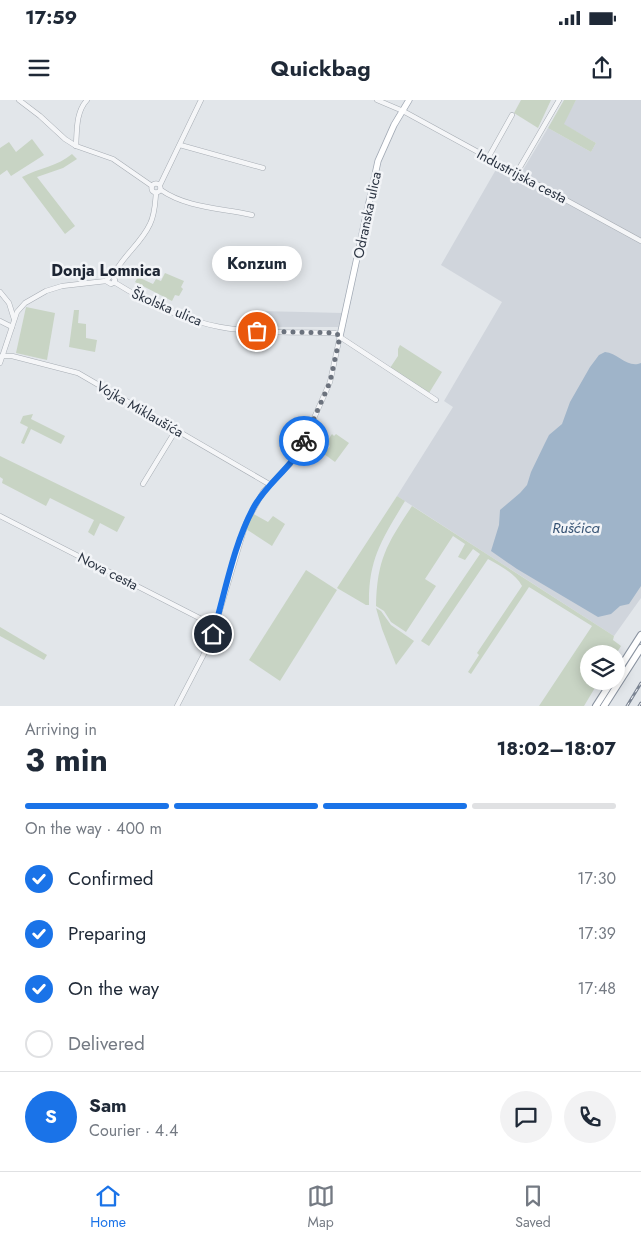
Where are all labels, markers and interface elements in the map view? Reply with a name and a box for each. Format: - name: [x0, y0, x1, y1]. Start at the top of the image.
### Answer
- text: 17:59: [25, 4, 77, 31]
- text: Quickbag: [270, 52, 371, 84]
- icon: menu: [25, 54, 53, 82]
- icon: share: [588, 54, 616, 82]
- street label: Industrijska cesta: [473, 144, 571, 208]
- street label: Odranska ulica: [348, 170, 386, 260]
- callout: Konzum: [212, 246, 302, 281]
- text: Konzum: [227, 252, 287, 275]
- district label: Donja Lomnica: [51, 259, 161, 282]
- street label: Školska ulica: [129, 283, 205, 331]
- pin: [236, 310, 278, 352]
- icon: bag: [243, 317, 271, 345]
- street label: Vojka Miklaušića: [93, 376, 187, 442]
- courier: [279, 416, 329, 466]
- icon: bike: [290, 427, 318, 455]
- water label: Rušćica: [552, 517, 601, 539]
- street label: Nova cesta: [74, 547, 142, 595]
- pin: [192, 613, 234, 655]
- icon: home: [199, 620, 227, 648]
- map controls: [580, 645, 625, 690]
- button: layers: [580, 645, 625, 690]
- text: Arriving in: [25, 718, 97, 741]
- text: 18:02–18:07: [497, 735, 616, 762]
- text: 3 min: [25, 737, 108, 783]
- text: On the way · 400 m: [25, 817, 162, 840]
- icon: check: [25, 865, 53, 893]
- text: Confirmed: [68, 865, 154, 892]
- text: 17:30: [577, 867, 616, 890]
- icon: check: [25, 920, 53, 948]
- text: Preparing: [68, 920, 146, 947]
- text: 17:39: [578, 922, 616, 945]
- icon: check: [25, 975, 53, 1003]
- text: On the way: [68, 975, 159, 1002]
- text: 17:48: [578, 977, 616, 1000]
- text: Delivered: [68, 1030, 145, 1057]
- button: chat: [500, 1091, 552, 1143]
- button: phone: [564, 1091, 616, 1143]
- text: Sam: [89, 1092, 127, 1119]
- text: S: [45, 1103, 57, 1130]
- text: Courier · 4.4: [89, 1119, 178, 1142]
- tab: Home: [90, 1182, 126, 1232]
- tab: Map: [307, 1182, 335, 1232]
- tab: Saved: [515, 1182, 551, 1232]

